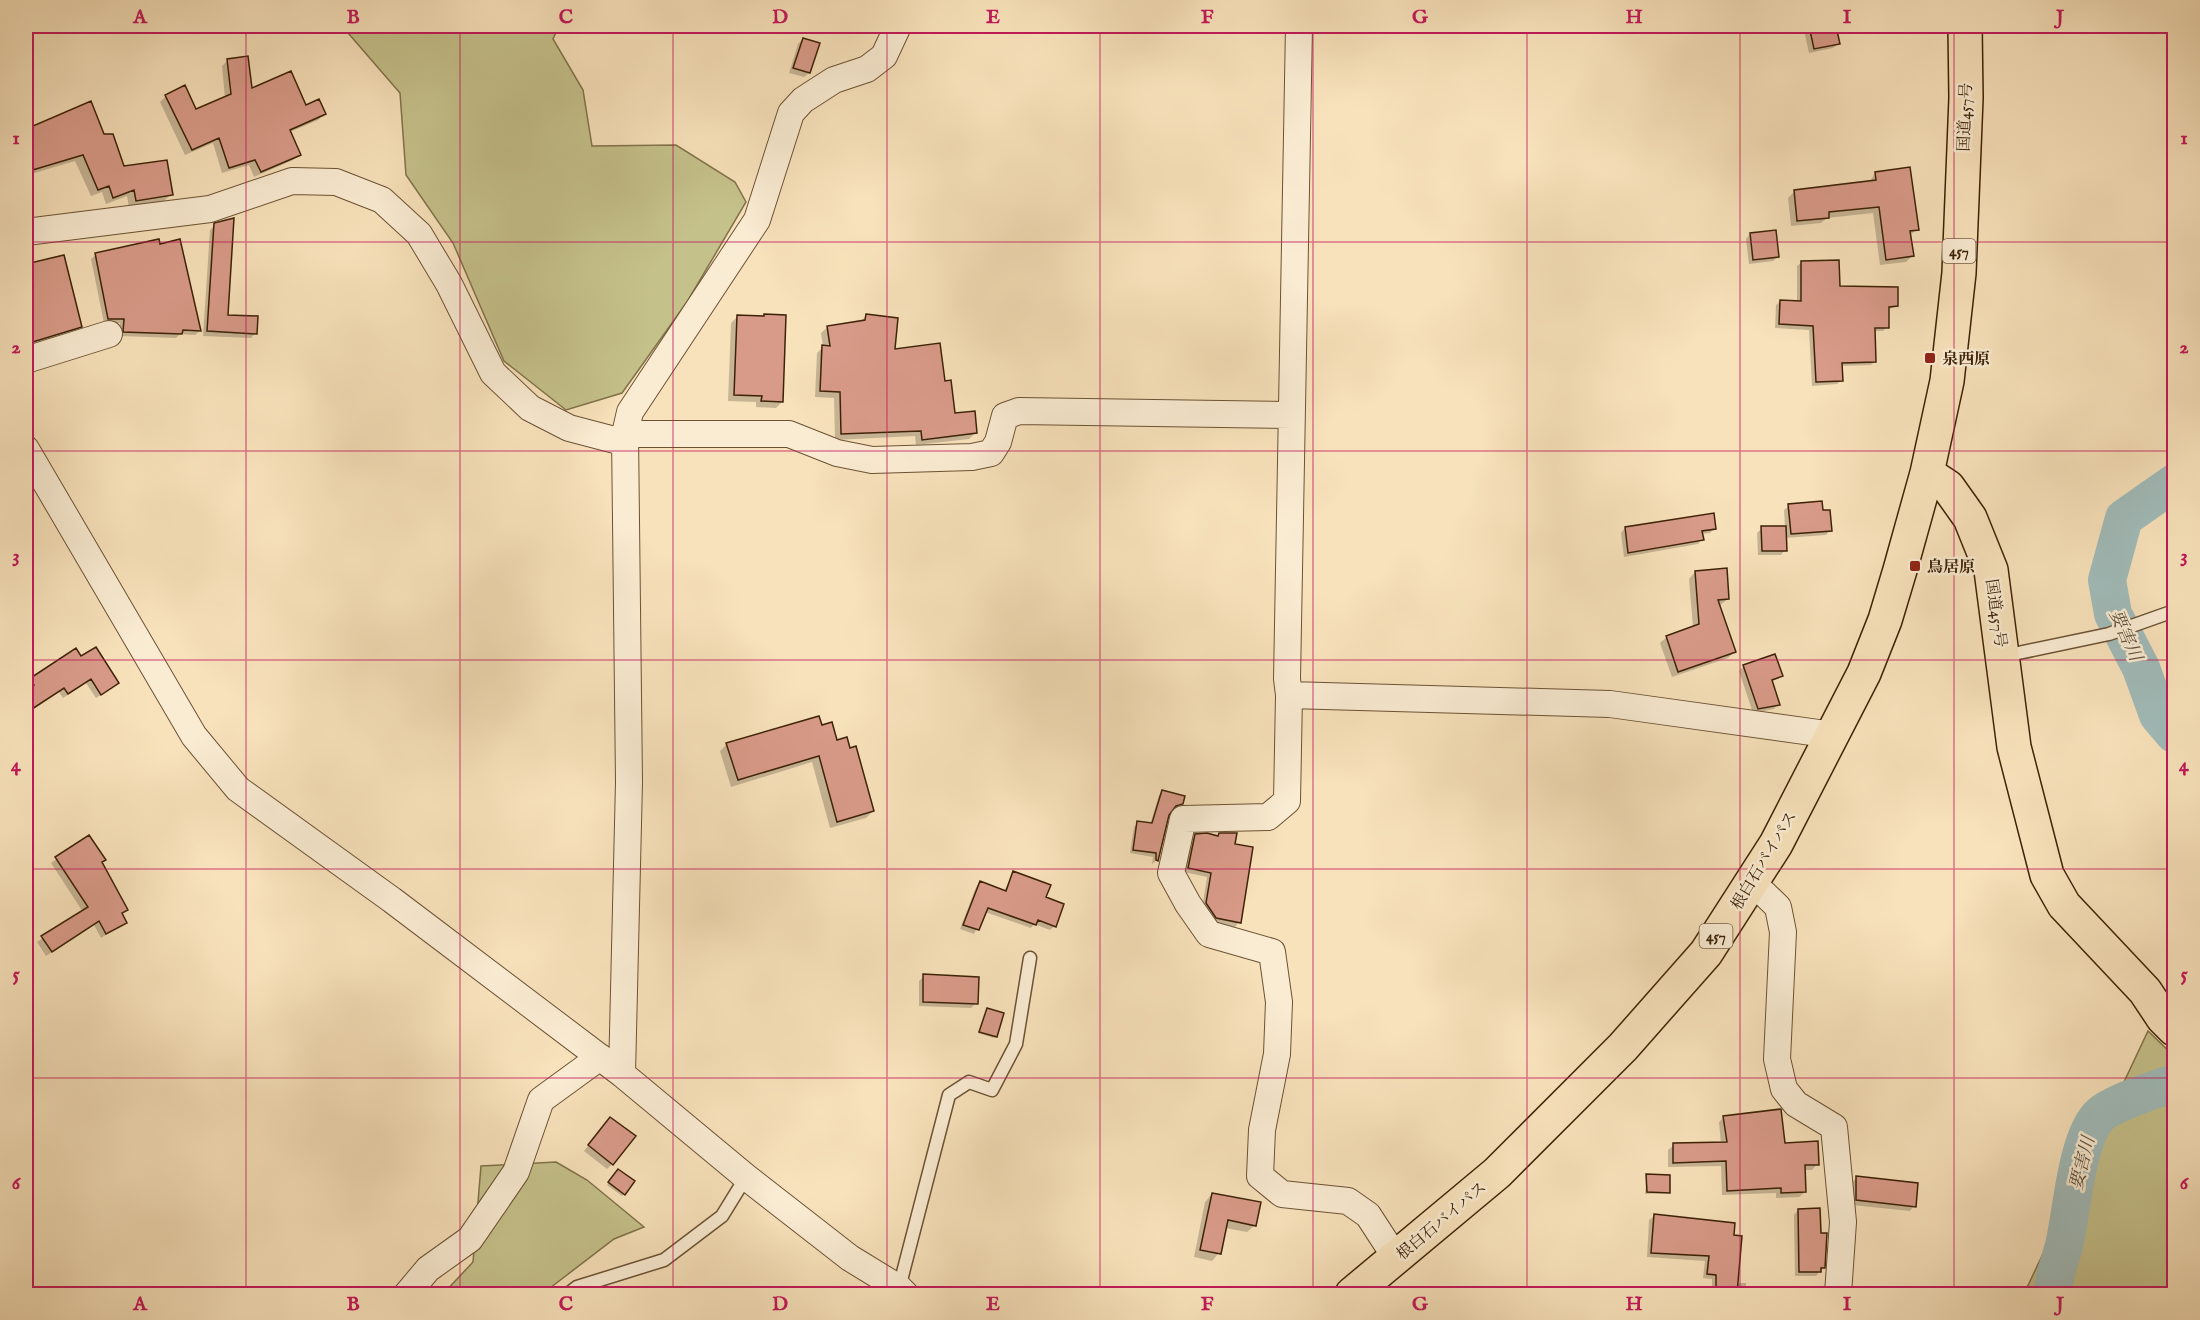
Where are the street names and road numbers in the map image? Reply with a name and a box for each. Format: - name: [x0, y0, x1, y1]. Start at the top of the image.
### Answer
- street label: 国道457号: [1955, 82, 1977, 152]
- road number: 457: [1942, 239, 1976, 263]
- street label: 国道457号: [1980, 578, 2010, 649]
- street label: 根白石バイパス: [1727, 808, 1802, 914]
- road number: 457: [1700, 924, 1732, 948]
- street label: 根白石バイパス: [1393, 1178, 1491, 1265]

